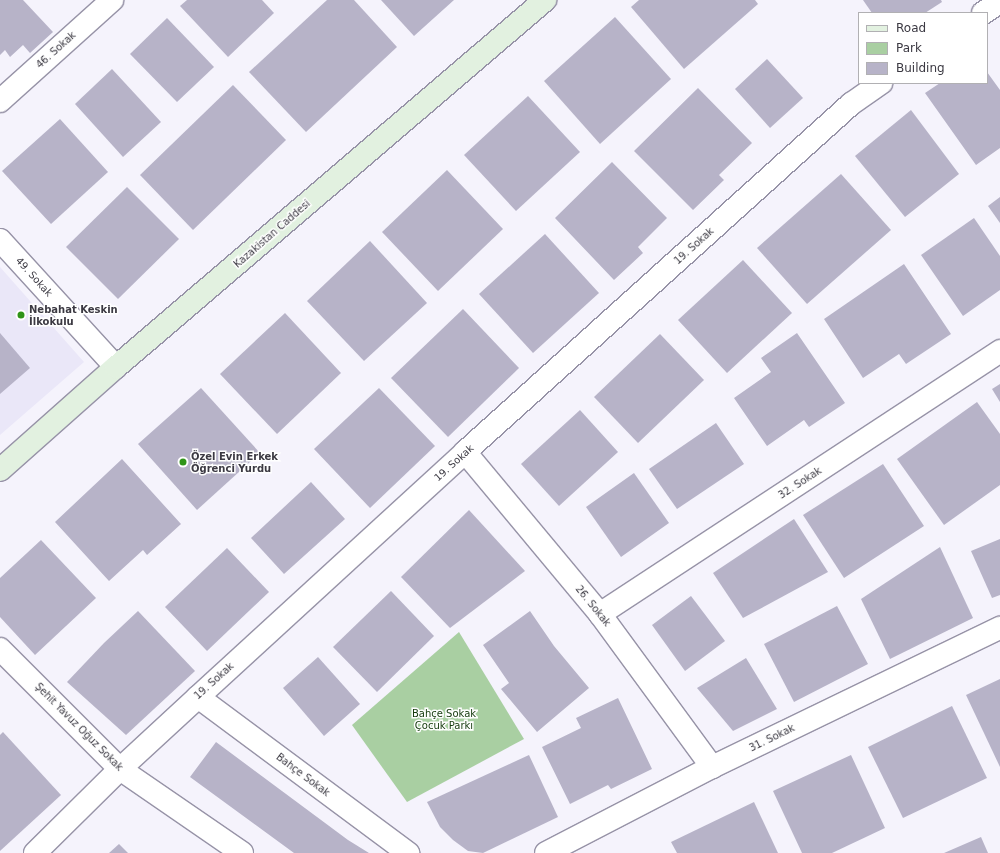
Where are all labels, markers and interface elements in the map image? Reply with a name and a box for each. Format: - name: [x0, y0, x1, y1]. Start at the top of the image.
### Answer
- legend: [858, 12, 988, 84]
- text: Road: [896, 21, 926, 35]
- street label: 46. Sokak: [34, 29, 78, 71]
- text: Park: [896, 41, 922, 55]
- text: Building: [896, 61, 945, 75]
- street label: Kazakistan Caddesi: [231, 198, 313, 270]
- street label: 19. Sokak: [672, 225, 716, 267]
- street label: 49. Sokak: [13, 255, 55, 299]
- place label: Nebahat Keskin İlkokulu: [29, 303, 118, 326]
- marker: Nebahat Keskin İlkokulu: [16, 310, 26, 320]
- street label: 19. Sokak: [432, 442, 476, 484]
- place label: Özel Evin Erkek Öğrenci Yurdu: [191, 450, 278, 474]
- marker: Özel Evin Erkek Öğrenci Yurdu: [178, 457, 188, 467]
- street label: 32. Sokak: [776, 465, 824, 501]
- street label: 26. Sokak: [573, 583, 613, 629]
- street label: 19. Sokak: [192, 660, 236, 702]
- street label: Şehit Yavuz Oğuz Sokak: [33, 681, 125, 773]
- park label: Bahçe Sokak Çocuk Parkı: [412, 707, 476, 730]
- street label: 31. Sokak: [747, 722, 797, 754]
- street label: Bahçe Sokak: [274, 751, 332, 799]

